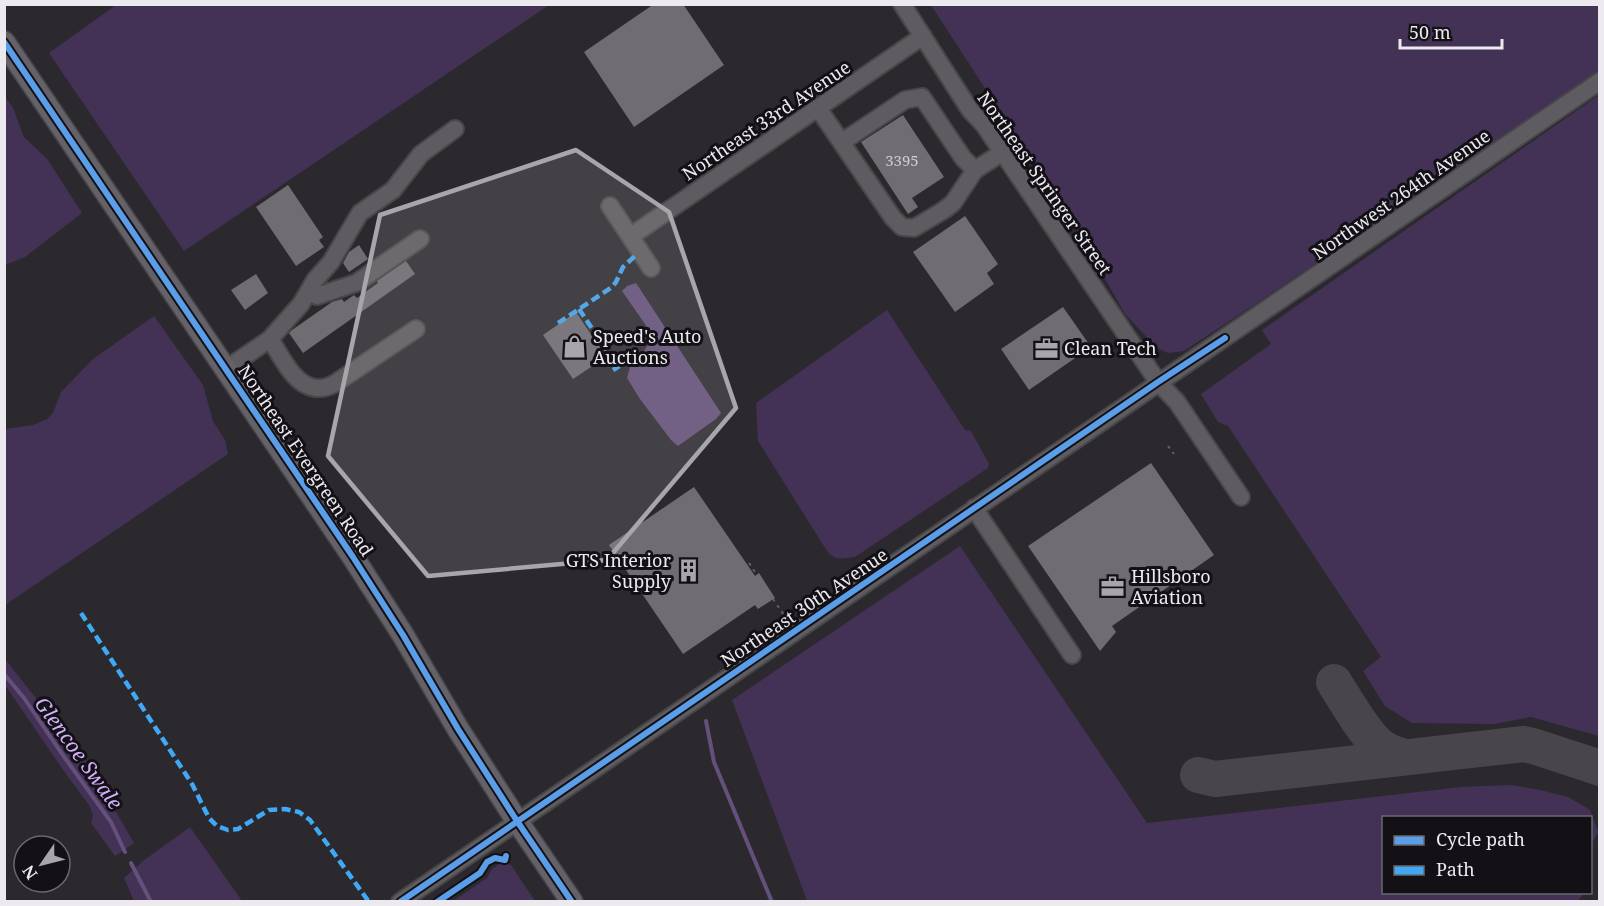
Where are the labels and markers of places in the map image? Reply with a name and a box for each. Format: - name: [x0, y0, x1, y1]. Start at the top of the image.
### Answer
- place label: Speed's Auto Auctions: [593, 324, 701, 369]
- shop icon: Speed's Auto Auctions: [562, 333, 588, 359]
- office icon: Clean Tech: [1033, 335, 1059, 361]
- place label: Clean Tech: [1064, 336, 1157, 360]
- place label: GTS Interior Supply: [566, 548, 672, 593]
- building icon: GTS Interior Supply: [676, 557, 702, 583]
- place label: Hillsboro Aviation: [1131, 564, 1211, 609]
- office icon: Hillsboro Aviation: [1100, 573, 1126, 599]

